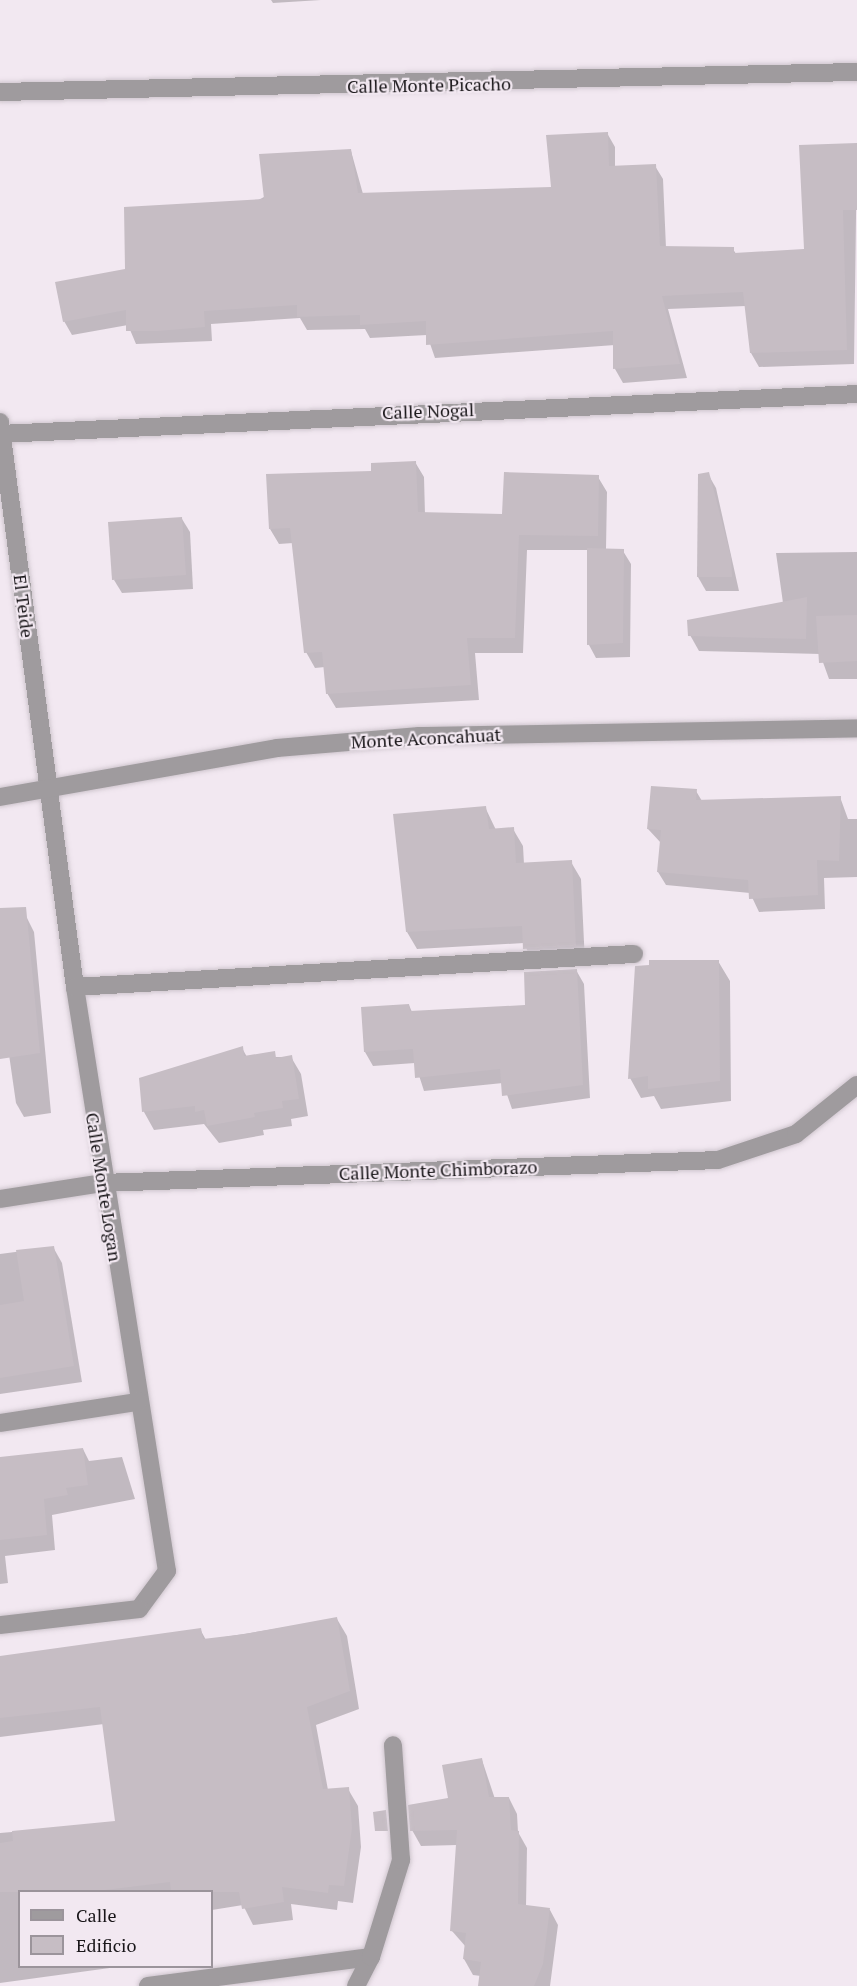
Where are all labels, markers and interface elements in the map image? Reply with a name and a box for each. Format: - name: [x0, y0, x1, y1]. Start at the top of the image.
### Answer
- street label: Calle Monte Picacho: [347, 73, 511, 97]
- street label: Calle Nogal: [382, 399, 474, 423]
- street label: El Teide: [9, 573, 39, 639]
- street label: Monte Aconcahuat: [350, 723, 502, 753]
- street label: Calle Monte Logan: [82, 1111, 126, 1263]
- street label: Calle Monte Chimborazo: [338, 1156, 538, 1184]
- legend: [18, 1890, 213, 1968]
- text: Calle: [76, 1903, 117, 1927]
- text: Edificio: [76, 1933, 136, 1957]

